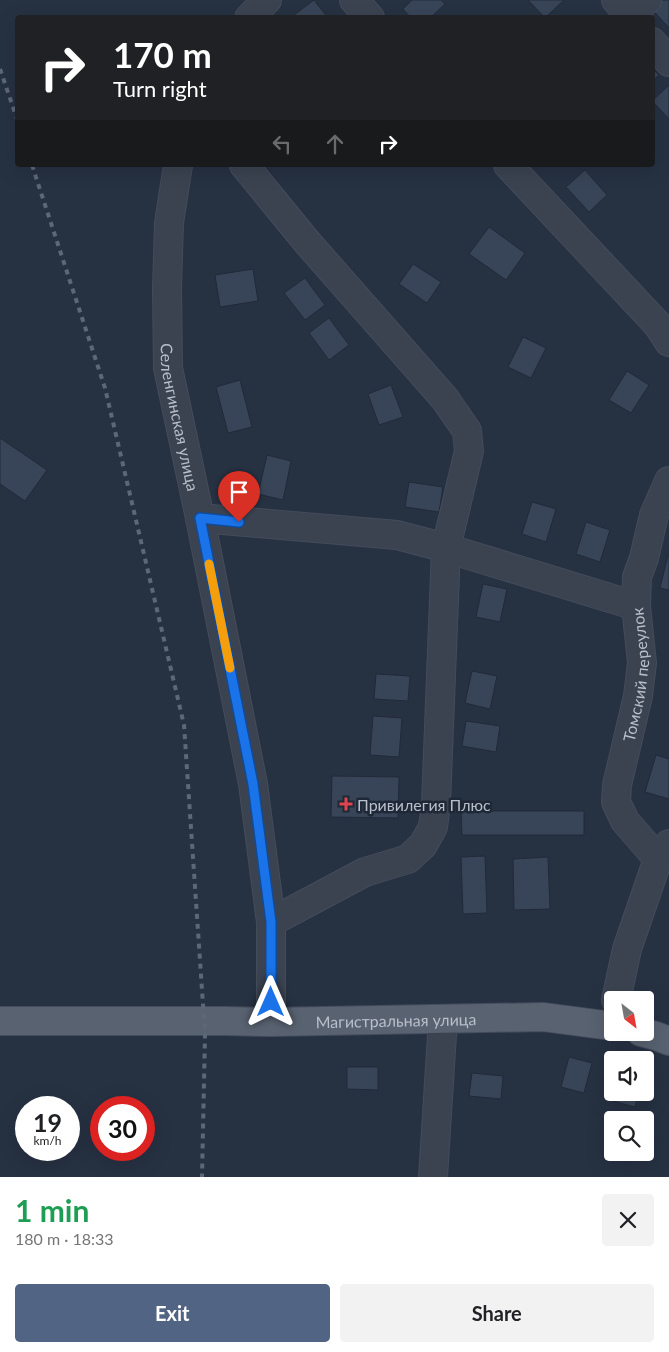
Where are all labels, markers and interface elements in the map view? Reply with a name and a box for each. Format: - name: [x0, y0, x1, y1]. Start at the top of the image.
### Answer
- text: 170 m: [113, 33, 212, 75]
- icon: right: [30, 35, 95, 100]
- text: Turn right: [113, 75, 207, 102]
- icon: left: [268, 130, 296, 158]
- icon: ahead: [321, 130, 349, 158]
- icon: right: [374, 130, 402, 158]
- street label: Селенгинская улица: [158, 343, 203, 493]
- pin: [218, 471, 260, 522]
- icon: arrive: [225, 478, 253, 506]
- street label: Томский переулок: [618, 606, 652, 743]
- place label: Привилегия Плюс: [357, 795, 491, 814]
- marker: Привилегия Плюс: [339, 797, 353, 811]
- position arrow: [244, 975, 296, 1027]
- north arrow: [604, 991, 654, 1041]
- map controls: [604, 991, 654, 1161]
- street label: Магистральная улица: [315, 1009, 477, 1031]
- button: sound: [604, 1051, 654, 1101]
- speed limit sign: 30: [90, 1096, 155, 1161]
- text: 19: [33, 1107, 62, 1137]
- button: search: [604, 1111, 654, 1161]
- text: km/h: [33, 1133, 62, 1148]
- text: 1 min: [15, 1192, 89, 1228]
- button: close: [602, 1194, 654, 1246]
- text: 180 m · 18:33: [15, 1229, 114, 1248]
- button: Exit: [15, 1284, 330, 1342]
- button: Share: [340, 1284, 654, 1342]

